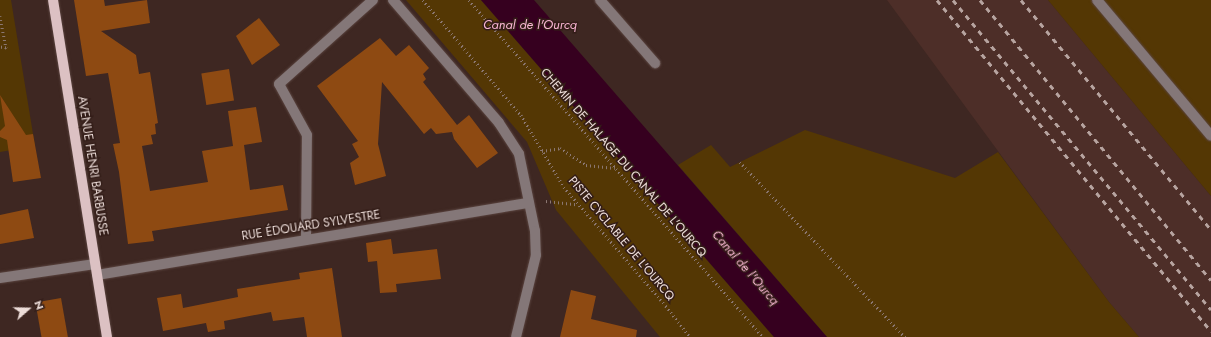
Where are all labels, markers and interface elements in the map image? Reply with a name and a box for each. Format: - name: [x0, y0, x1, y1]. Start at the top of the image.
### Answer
- water label: Canal de l'Ourcq: [483, 17, 577, 33]
- street label: CHEMIN DE HALAGE DU CANAL DE L'OURCQ: [537, 66, 709, 260]
- street label: AVENUE HENRI BARBUSSE: [74, 95, 110, 237]
- street label: PISTE CYCLABLE DE L'OURCQ: [565, 174, 677, 304]
- street label: RUE ÉDOUARD SYLVESTRE: [241, 208, 381, 244]
- water label: Canal de l'Ourcq: [708, 227, 782, 309]
- north arrow: [8, 289, 48, 329]
- text: N: [30, 298, 48, 312]

